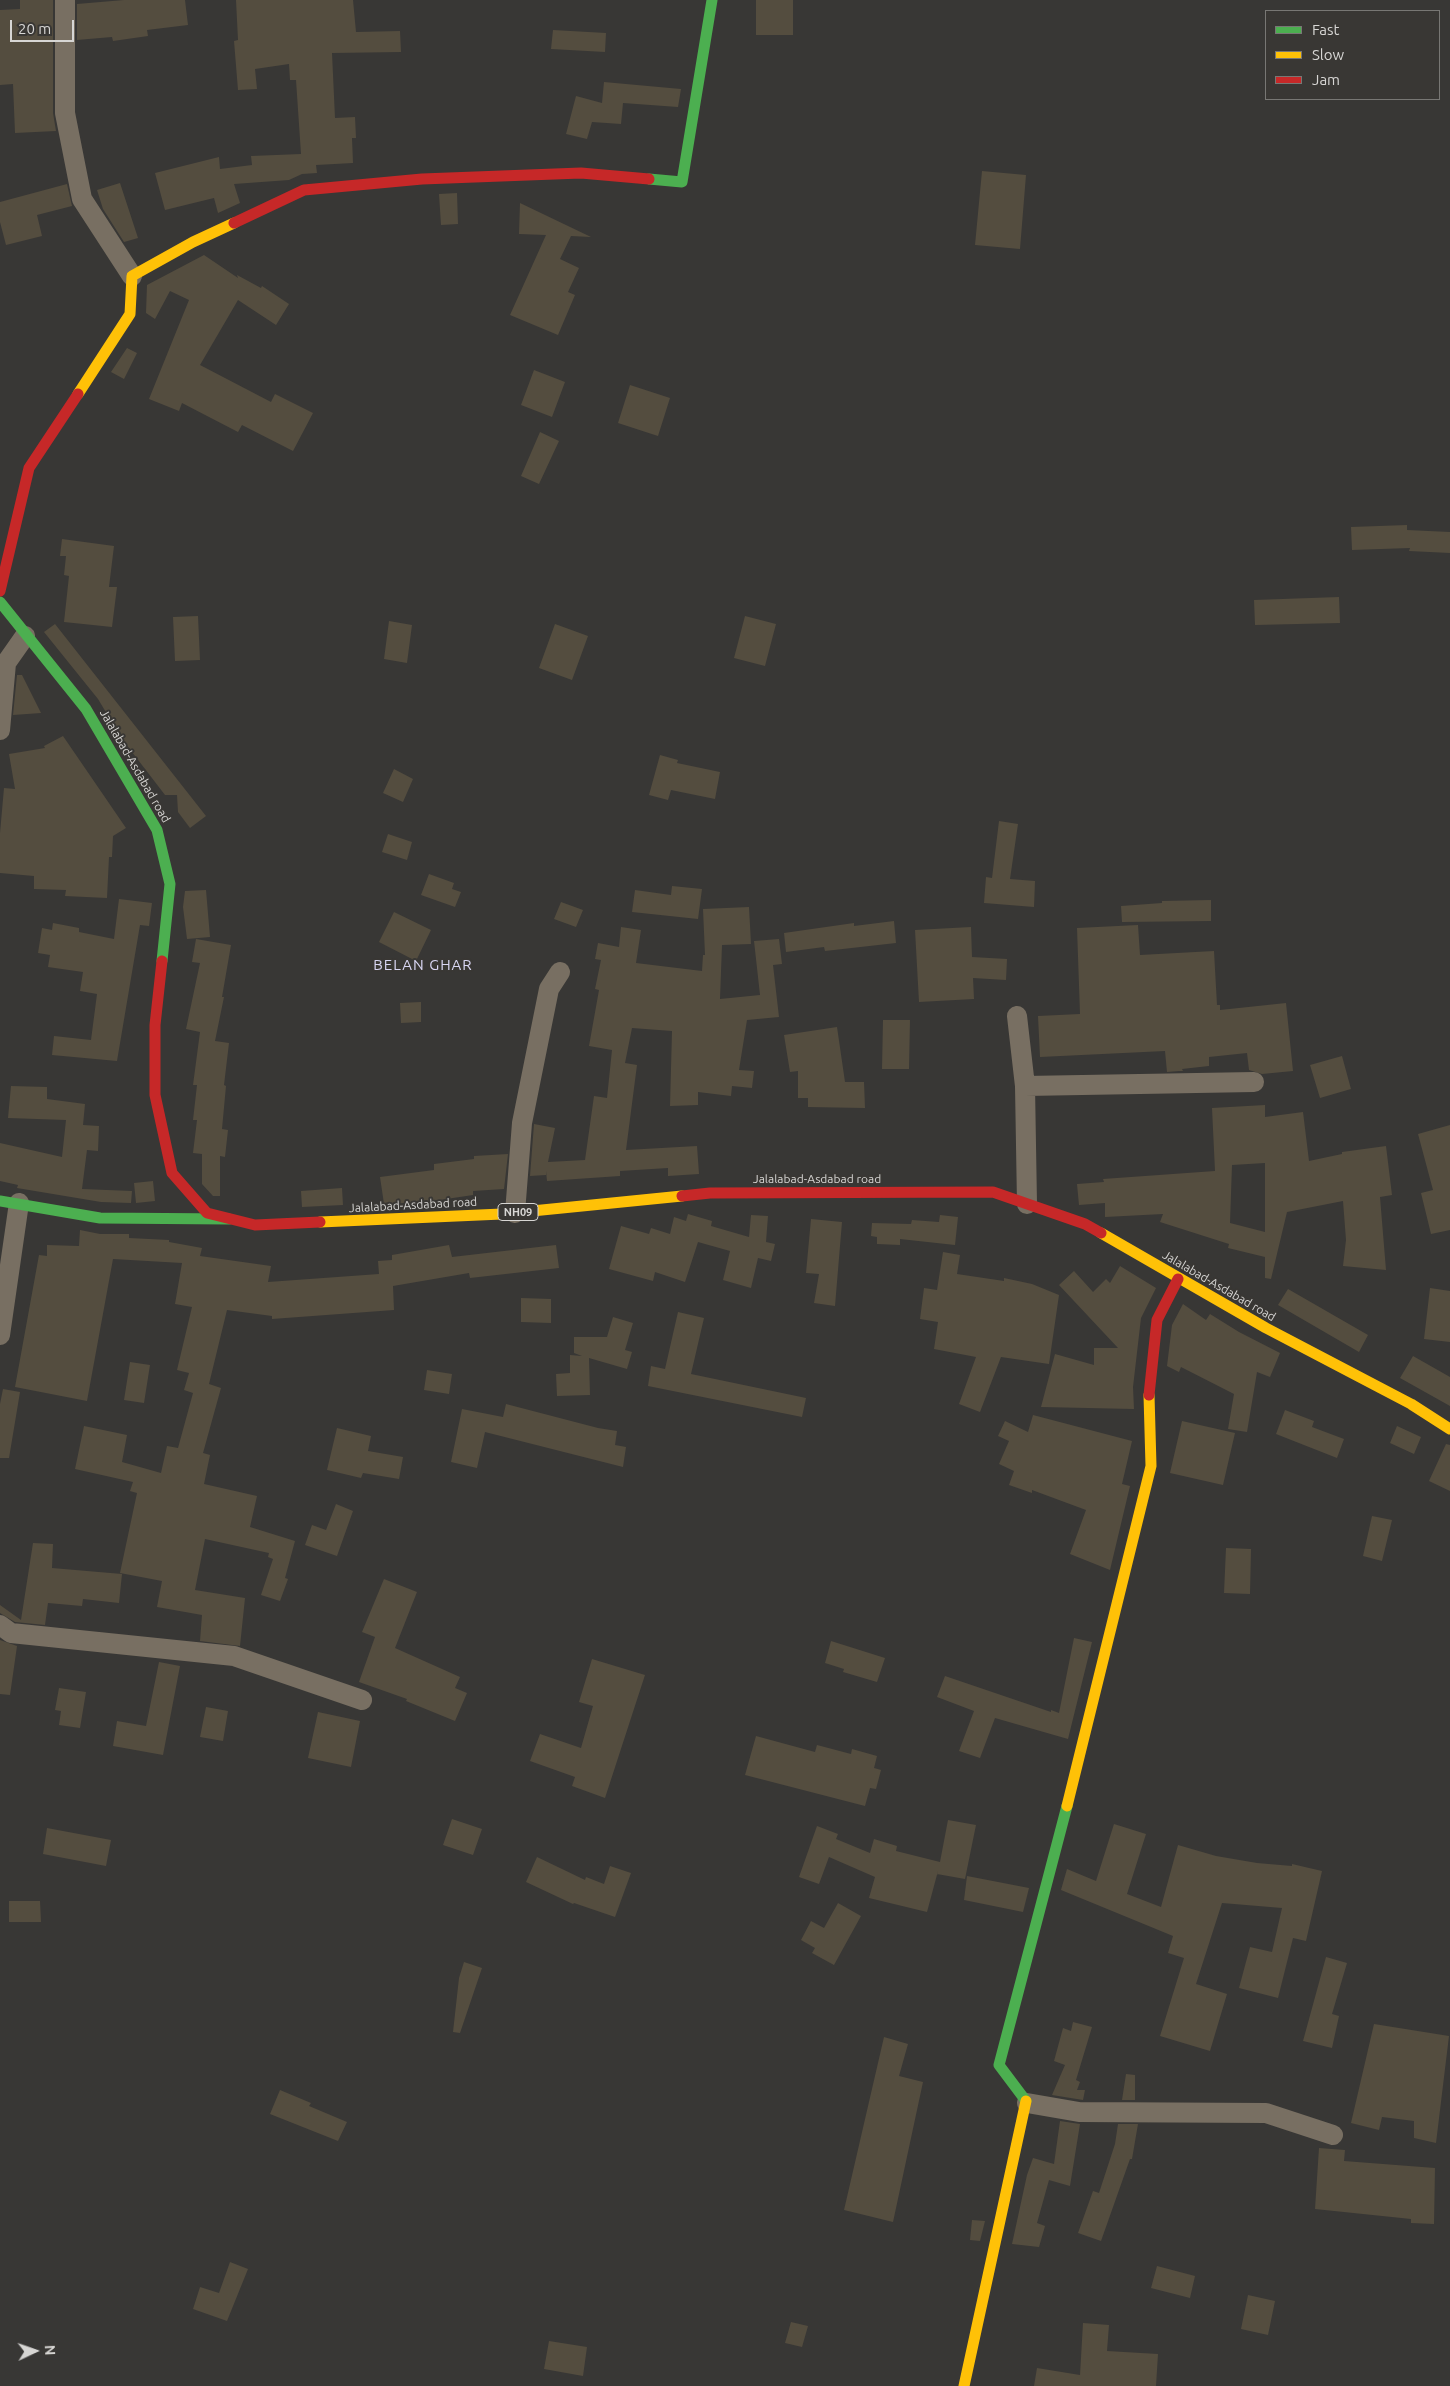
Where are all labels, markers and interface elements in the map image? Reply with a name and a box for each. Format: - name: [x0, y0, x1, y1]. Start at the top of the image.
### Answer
- scale bar: [12, 10, 76, 42]
- legend: [1265, 10, 1440, 100]
- text: 20 m: [18, 20, 51, 37]
- text: Fast: [1312, 21, 1339, 38]
- text: Slow: [1312, 46, 1344, 63]
- text: Jam: [1312, 71, 1340, 88]
- street label: Jalalabad-Asdabad road: [97, 707, 173, 825]
- district label: BELAN GHAR: [372, 956, 474, 974]
- street label: Jalalabad-Asdabad road: [753, 1172, 881, 1186]
- street label: Jalalabad-Asdabad road: [348, 1194, 478, 1216]
- road number: NH09: [498, 1204, 538, 1220]
- street label: Jalalabad-Asdabad road: [1160, 1248, 1278, 1324]
- north arrow: [10, 2326, 60, 2376]
- text: N: [42, 2345, 58, 2356]

